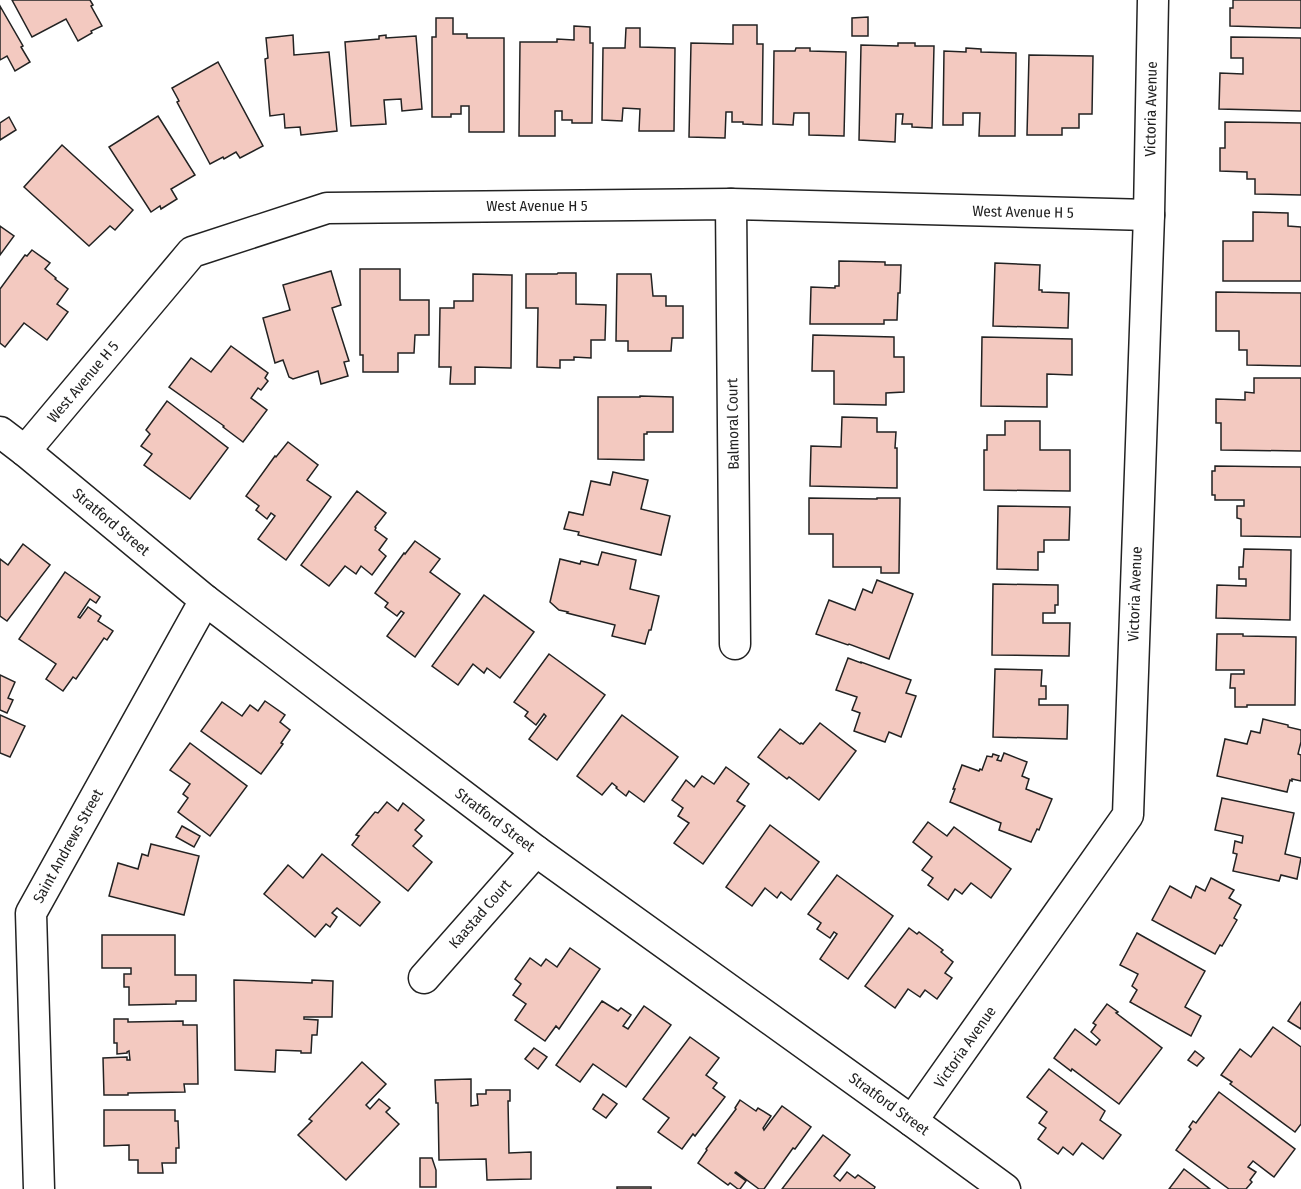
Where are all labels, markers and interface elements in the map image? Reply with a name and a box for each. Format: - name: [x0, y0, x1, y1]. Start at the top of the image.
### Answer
- street label: Victoria Avenue: [1141, 61, 1161, 157]
- street label: West Avenue H 5: [486, 197, 588, 215]
- street label: West Avenue H 5: [972, 202, 1074, 222]
- street label: West Avenue H 5: [44, 337, 123, 427]
- street label: Balmoral Court: [723, 378, 743, 470]
- street label: Stratford Street: [69, 485, 153, 559]
- street label: Victoria Avenue: [1124, 546, 1146, 642]
- street label: Stratford Street: [452, 784, 538, 856]
- street label: Saint Andrews Street: [29, 786, 107, 906]
- street label: Kaastad Court: [445, 876, 515, 952]
- street label: Victoria Avenue: [930, 1003, 1000, 1091]
- street label: Stratford Street: [845, 1069, 933, 1139]

